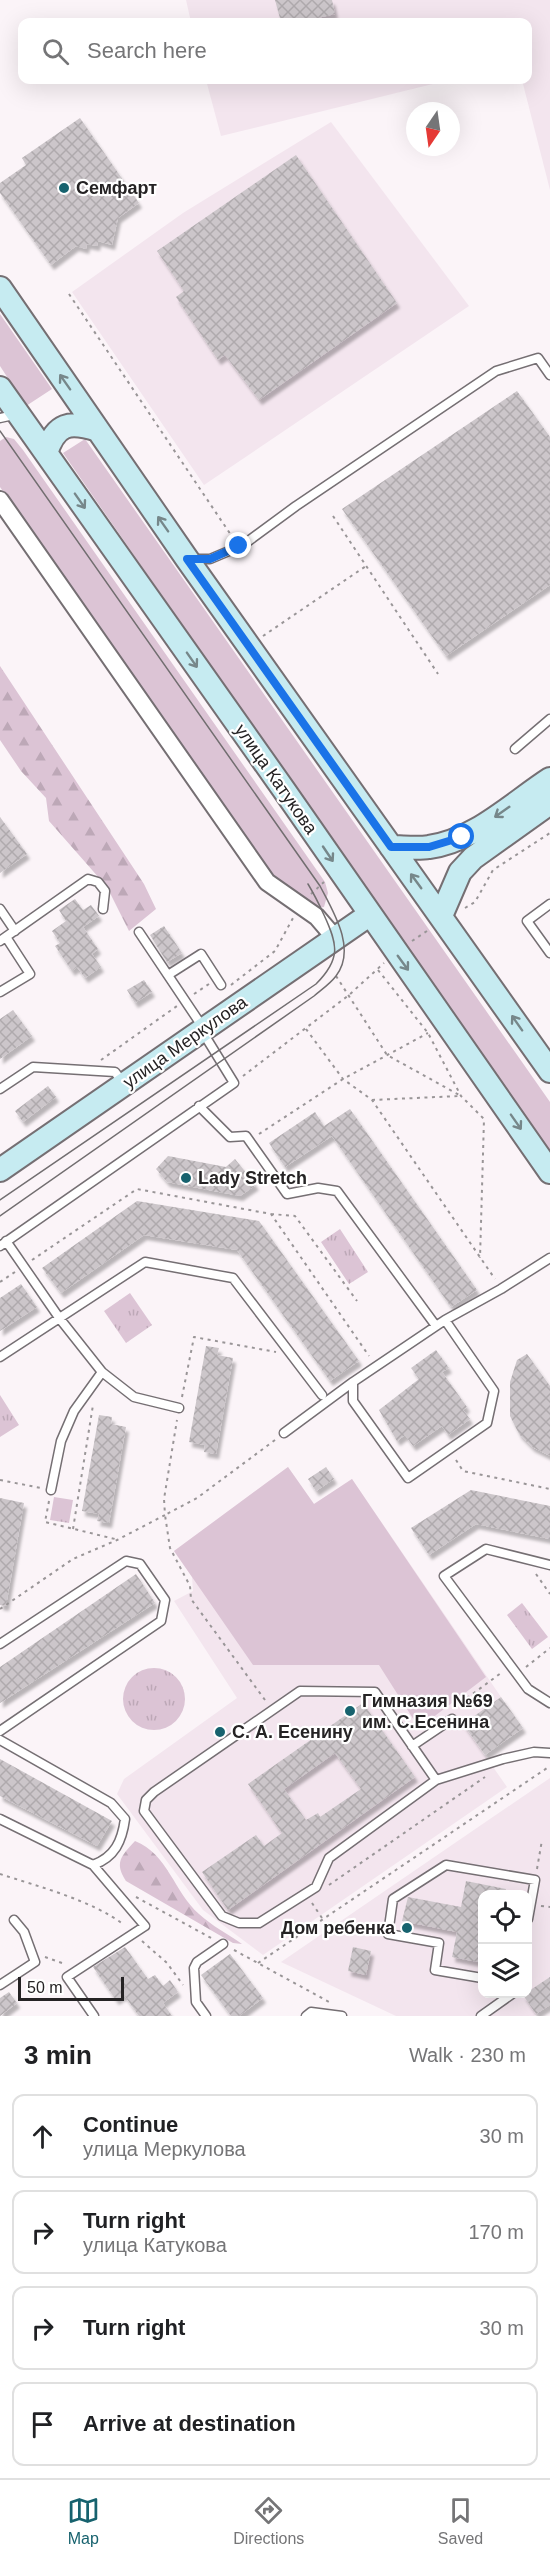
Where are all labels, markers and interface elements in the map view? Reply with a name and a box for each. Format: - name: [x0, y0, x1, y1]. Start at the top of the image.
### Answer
- search box: [18, 18, 532, 84]
- icon: search: [39, 35, 72, 68]
- text: Search here: [87, 38, 207, 63]
- north arrow: [406, 102, 460, 156]
- place label: Семфарт: [76, 178, 157, 198]
- marker: Семфарт: [57, 181, 71, 195]
- one-way arrow: [59, 374, 71, 391]
- one-way arrow: [73, 493, 86, 509]
- one-way arrow: [157, 516, 170, 533]
- route end: [225, 532, 251, 558]
- one-way arrow: [186, 652, 198, 668]
- street label: улица Катукова: [231, 720, 322, 839]
- one-way arrow: [494, 806, 510, 818]
- route start: [448, 823, 474, 849]
- one-way arrow: [322, 845, 334, 862]
- one-way arrow: [410, 874, 422, 890]
- one-way arrow: [397, 954, 409, 970]
- street label: улица Меркулова: [119, 991, 252, 1092]
- one-way arrow: [511, 1015, 523, 1031]
- one-way arrow: [510, 1113, 522, 1129]
- place label: Lady Stretch: [198, 1168, 307, 1188]
- marker: Lady Stretch: [179, 1171, 193, 1185]
- place label: Гимназия №69 им. С.Есенина: [362, 1691, 493, 1732]
- marker: Гимназия №69 им. С.Есенина: [343, 1704, 357, 1718]
- place label: С. А. Есенину: [232, 1722, 353, 1742]
- marker: С. А. Есенину: [213, 1725, 227, 1739]
- map controls: [478, 1890, 532, 1998]
- button: locate: [478, 1890, 532, 1944]
- place label: Дом ребенка: [281, 1918, 396, 1938]
- marker: Дом ребенка: [400, 1921, 414, 1935]
- button: layers: [478, 1944, 532, 1998]
- scale bar: [18, 1974, 124, 2002]
- text: 50 m: [27, 1979, 63, 1996]
- text: 3 min: [24, 2040, 92, 2070]
- text: Walk · 230 m: [409, 2044, 526, 2066]
- text: Continue: [83, 2112, 178, 2137]
- icon: ahead: [26, 2120, 59, 2153]
- text: 30 m: [480, 2125, 524, 2147]
- text: улица Меркулова: [83, 2138, 246, 2160]
- text: Turn right: [83, 2208, 185, 2233]
- icon: right: [26, 2216, 59, 2249]
- text: 170 m: [468, 2221, 524, 2243]
- text: улица Катукова: [83, 2234, 227, 2256]
- icon: right: [26, 2312, 59, 2345]
- text: Turn right: [83, 2315, 185, 2340]
- text: 30 m: [480, 2317, 524, 2339]
- icon: arrive: [26, 2408, 59, 2441]
- text: Arrive at destination: [83, 2411, 296, 2436]
- tab: Map: [67, 2494, 100, 2548]
- tab: Directions: [233, 2494, 304, 2548]
- tab: Saved: [438, 2494, 483, 2548]

